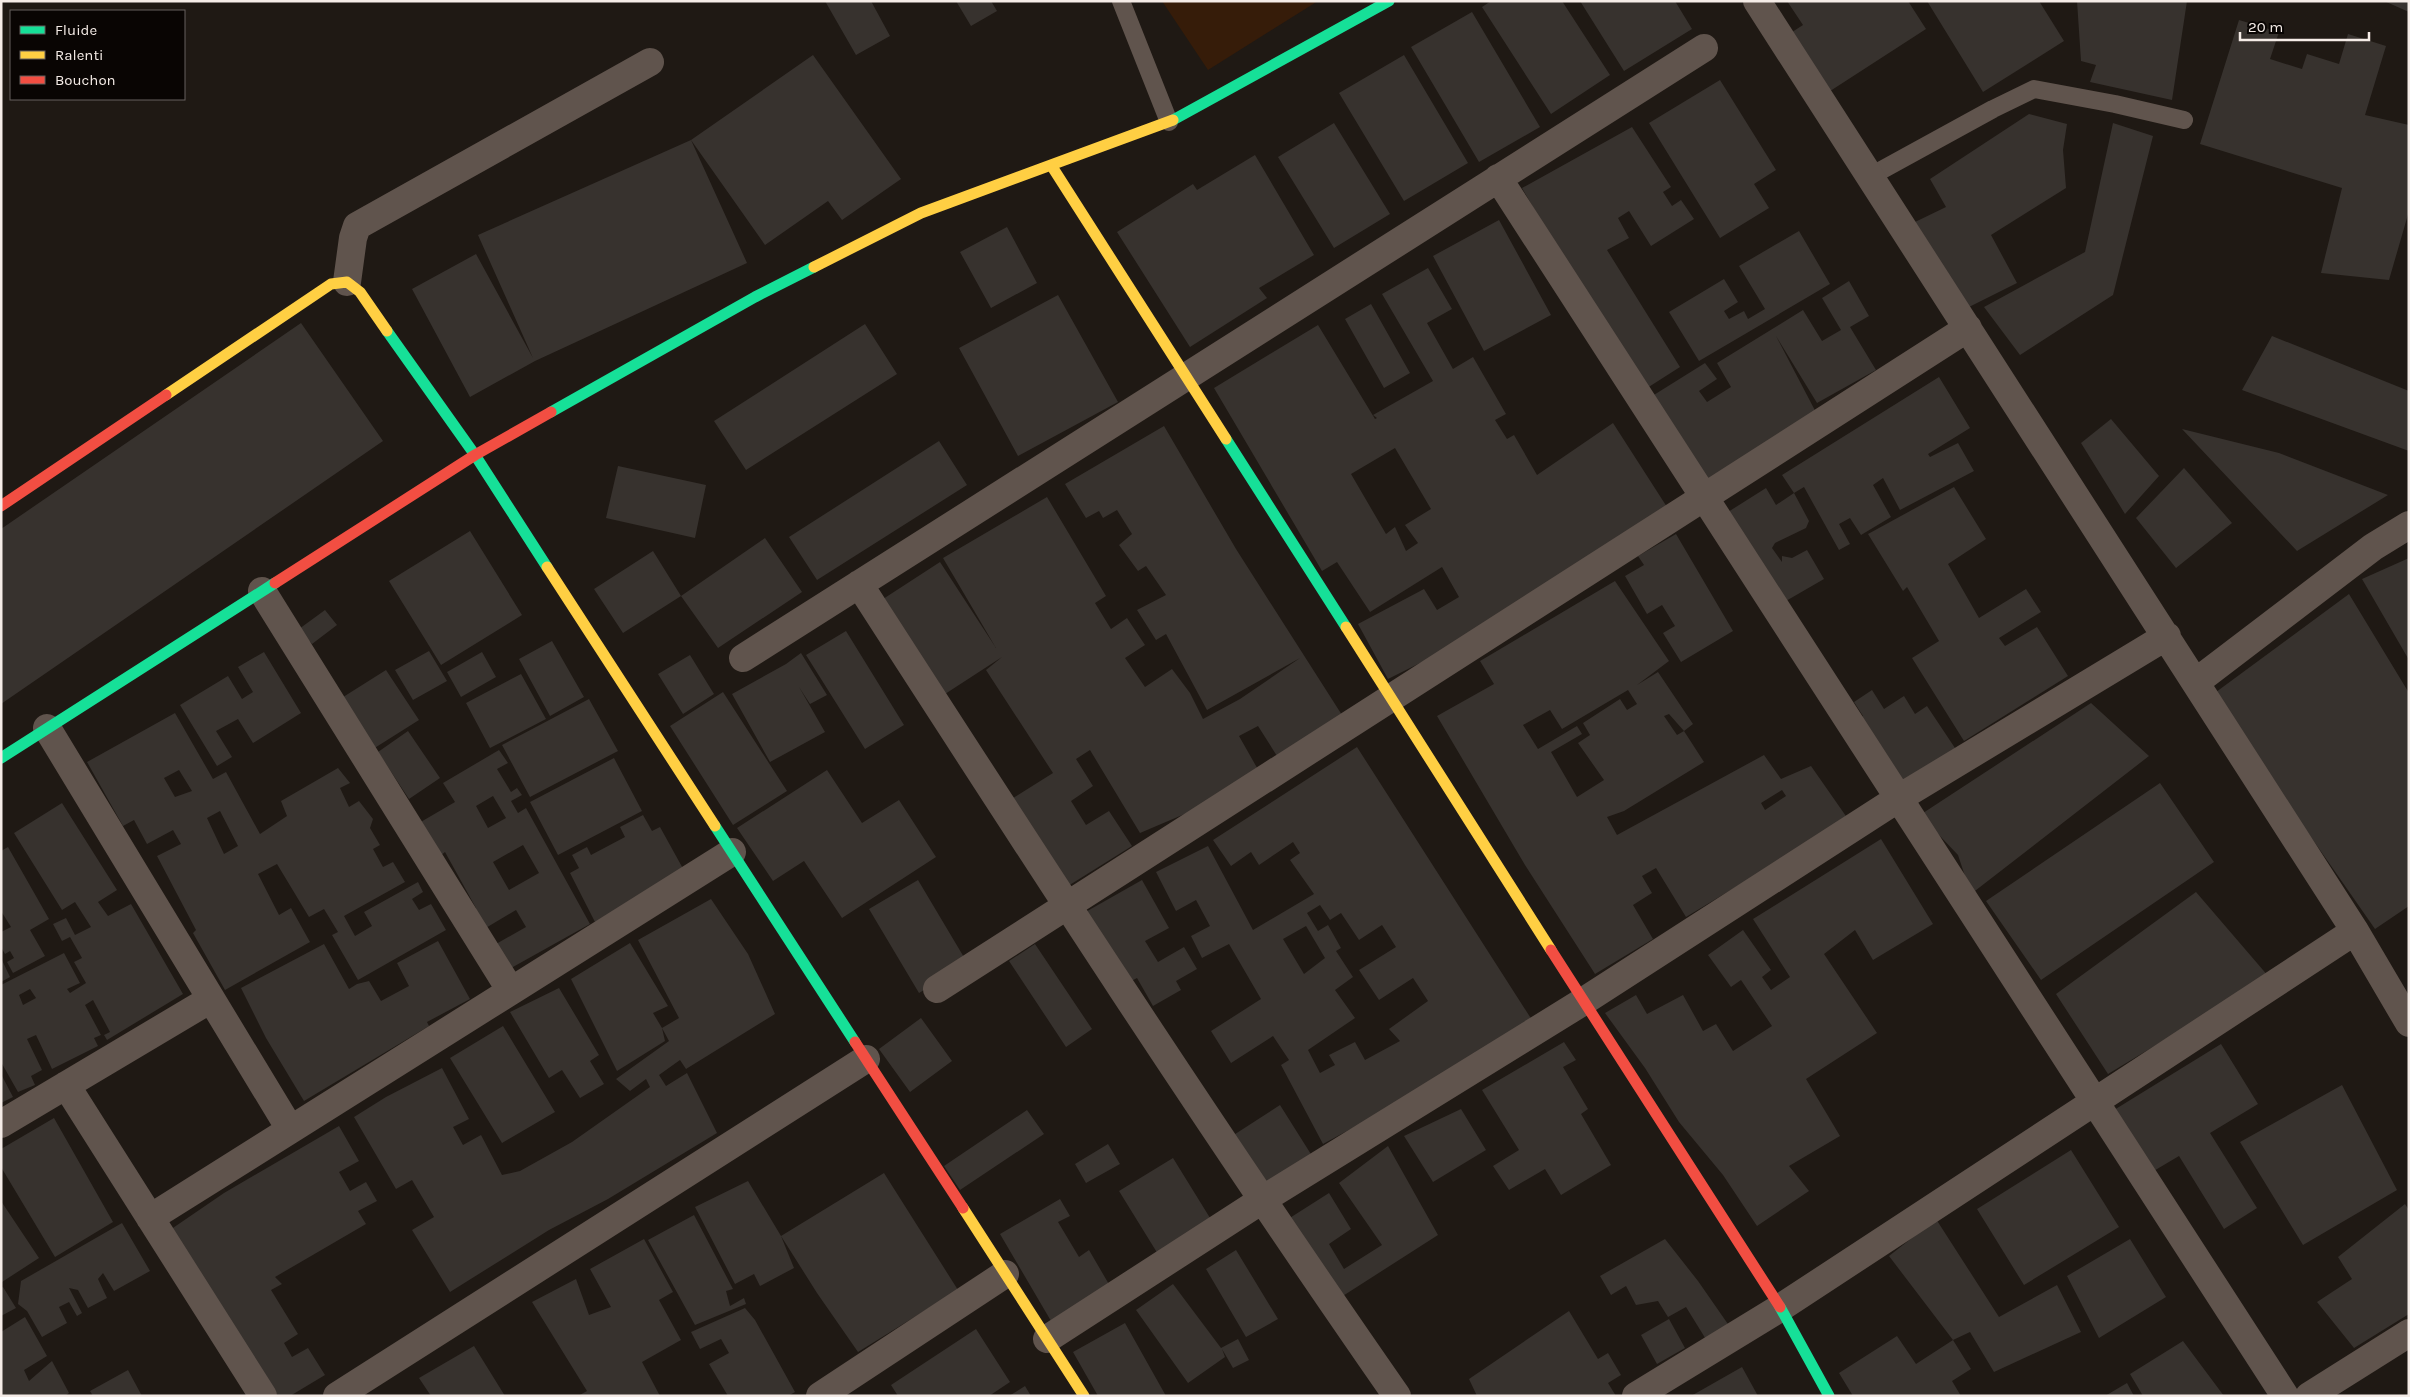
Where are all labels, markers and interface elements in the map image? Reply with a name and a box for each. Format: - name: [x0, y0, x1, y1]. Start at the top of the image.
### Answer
- legend: [10, 10, 185, 100]
- scale bar: [2240, 10, 2369, 42]
- text: 20 m: [2248, 18, 2283, 36]
- text: Fluide: [55, 21, 97, 39]
- text: Ralenti: [55, 46, 104, 64]
- text: Bouchon: [55, 71, 116, 89]

